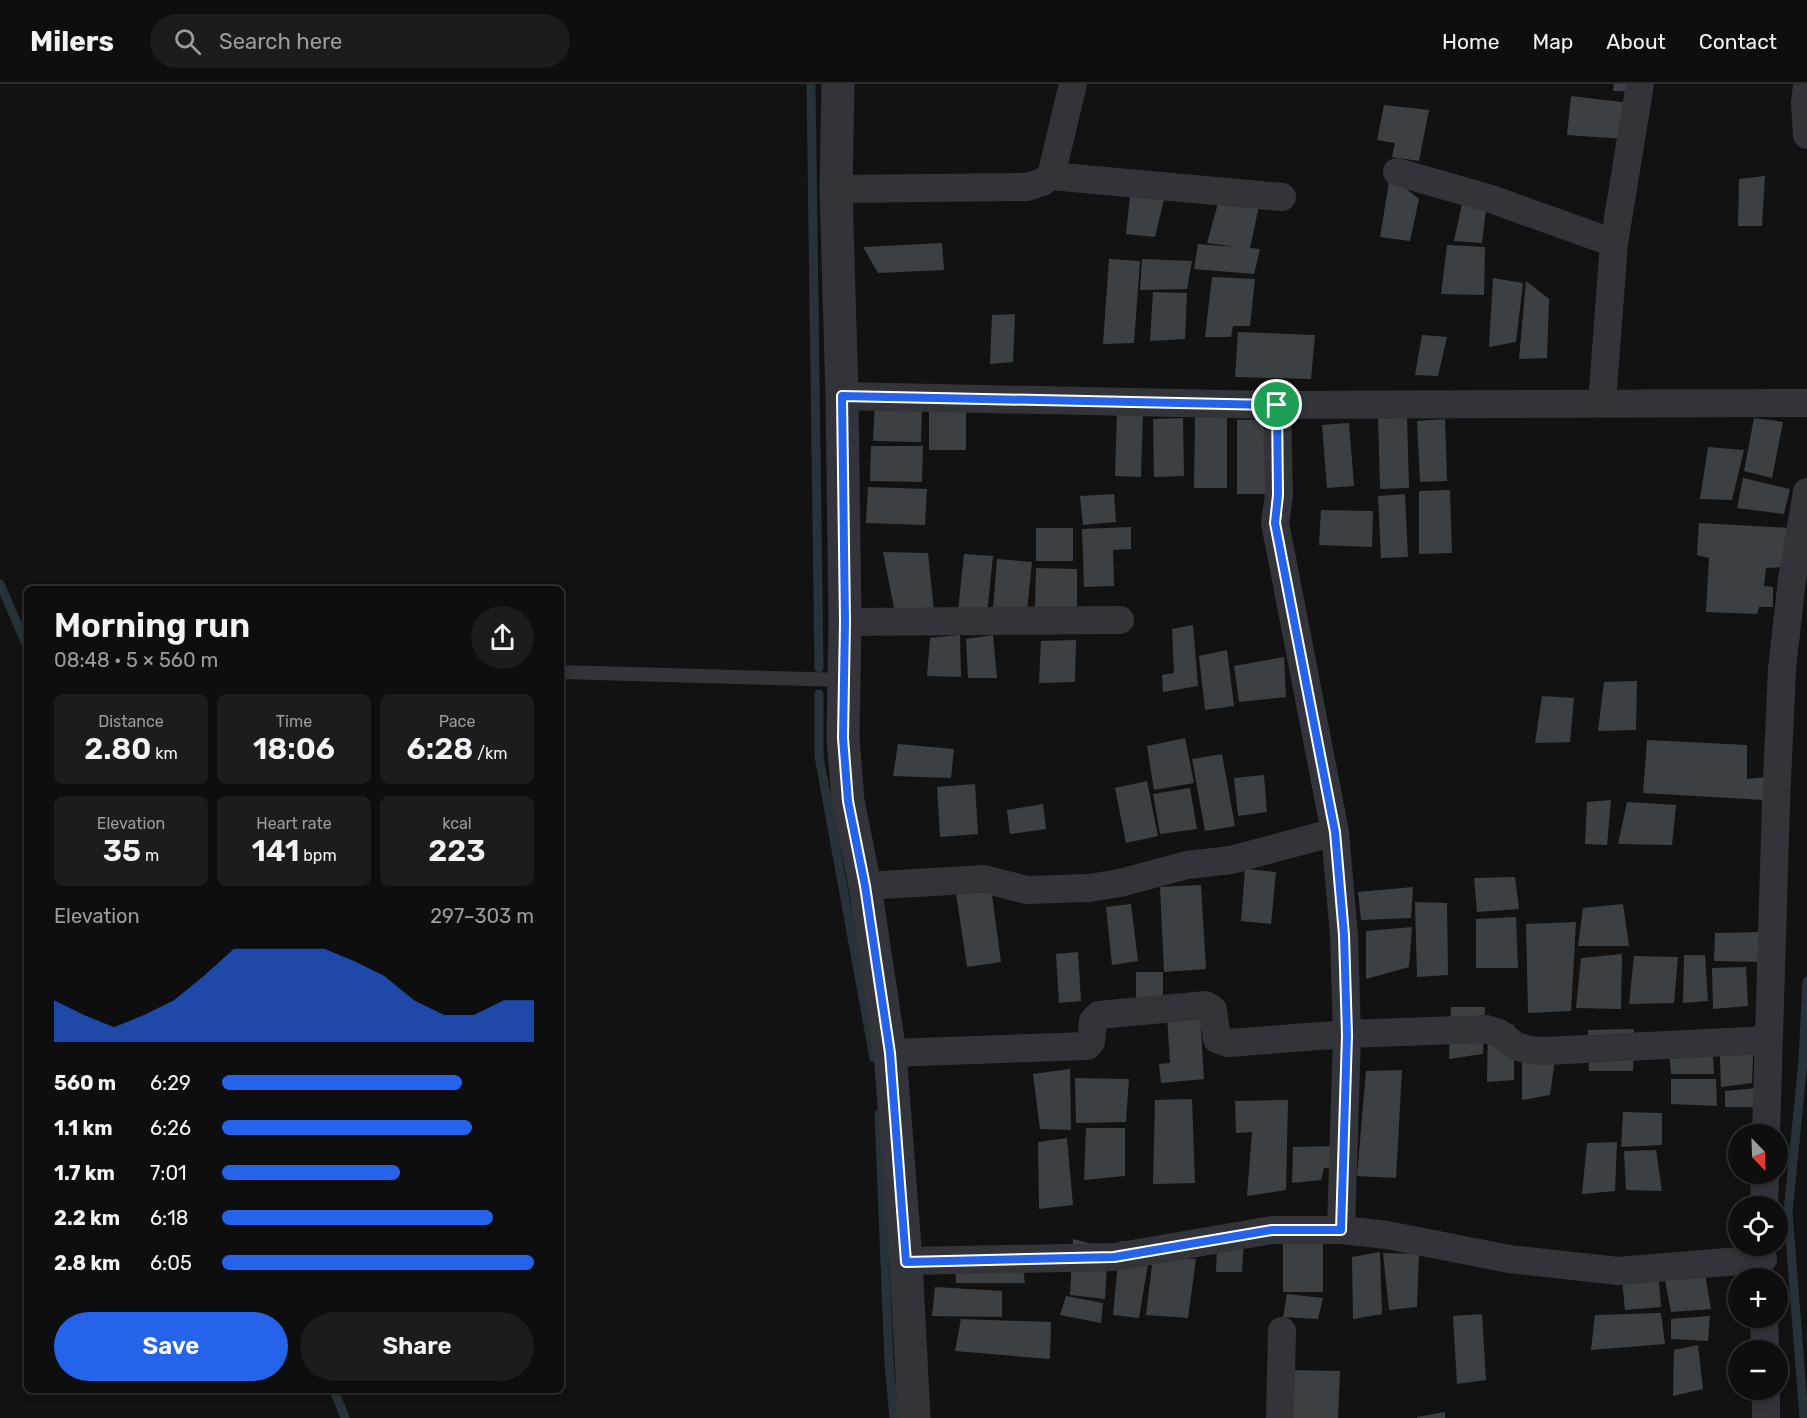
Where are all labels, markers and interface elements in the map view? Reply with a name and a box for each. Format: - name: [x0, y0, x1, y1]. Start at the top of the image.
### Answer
- search box: [150, 14, 570, 68]
- text: Milers: [30, 25, 114, 58]
- icon: search: [171, 25, 204, 58]
- text: Search here: [219, 28, 342, 55]
- text: Home: [1442, 29, 1499, 54]
- text: Map: [1532, 29, 1573, 54]
- text: About: [1606, 29, 1666, 54]
- text: Contact: [1699, 29, 1777, 54]
- pin: [1251, 379, 1302, 430]
- icon: arrive: [1260, 388, 1293, 421]
- text: Morning run: [54, 606, 250, 645]
- button: share: [471, 606, 534, 669]
- text: 08:48 · 5 × 560 m: [54, 648, 218, 672]
- text: Distance: [98, 712, 164, 731]
- text: Time: [276, 712, 312, 731]
- text: Pace: [439, 712, 475, 731]
- text: 2.80: [84, 731, 151, 767]
- text: 18:06: [253, 731, 335, 767]
- text: 6:28: [407, 731, 473, 767]
- text: km: [151, 744, 178, 763]
- text: /km: [473, 744, 507, 763]
- text: Elevation: [97, 814, 165, 833]
- text: Heart rate: [256, 814, 332, 833]
- text: kcal: [442, 814, 472, 833]
- text: 35: [103, 833, 141, 869]
- text: 141: [251, 833, 299, 869]
- text: 223: [428, 833, 486, 869]
- text: m: [141, 846, 159, 865]
- text: bpm: [299, 846, 337, 865]
- text: Elevation: [54, 904, 140, 928]
- text: 297–303 m: [430, 904, 534, 928]
- text: 560 m: [54, 1071, 116, 1095]
- text: 6:29: [150, 1071, 191, 1095]
- text: 1.1 km: [54, 1116, 113, 1140]
- text: 6:26: [150, 1116, 191, 1140]
- north arrow: [1728, 1124, 1788, 1184]
- map controls: [1728, 1124, 1788, 1400]
- text: 1.7 km: [54, 1161, 115, 1185]
- text: 7:01: [150, 1161, 187, 1185]
- button: locate: [1728, 1196, 1788, 1256]
- text: 2.2 km: [54, 1206, 120, 1230]
- text: 6:18: [150, 1206, 188, 1230]
- text: 2.8 km: [54, 1251, 120, 1275]
- text: 6:05: [150, 1251, 192, 1275]
- button: +: [1728, 1268, 1788, 1328]
- button: Save: [54, 1312, 288, 1381]
- button: Share: [300, 1312, 534, 1381]
- button: −: [1728, 1340, 1788, 1400]

